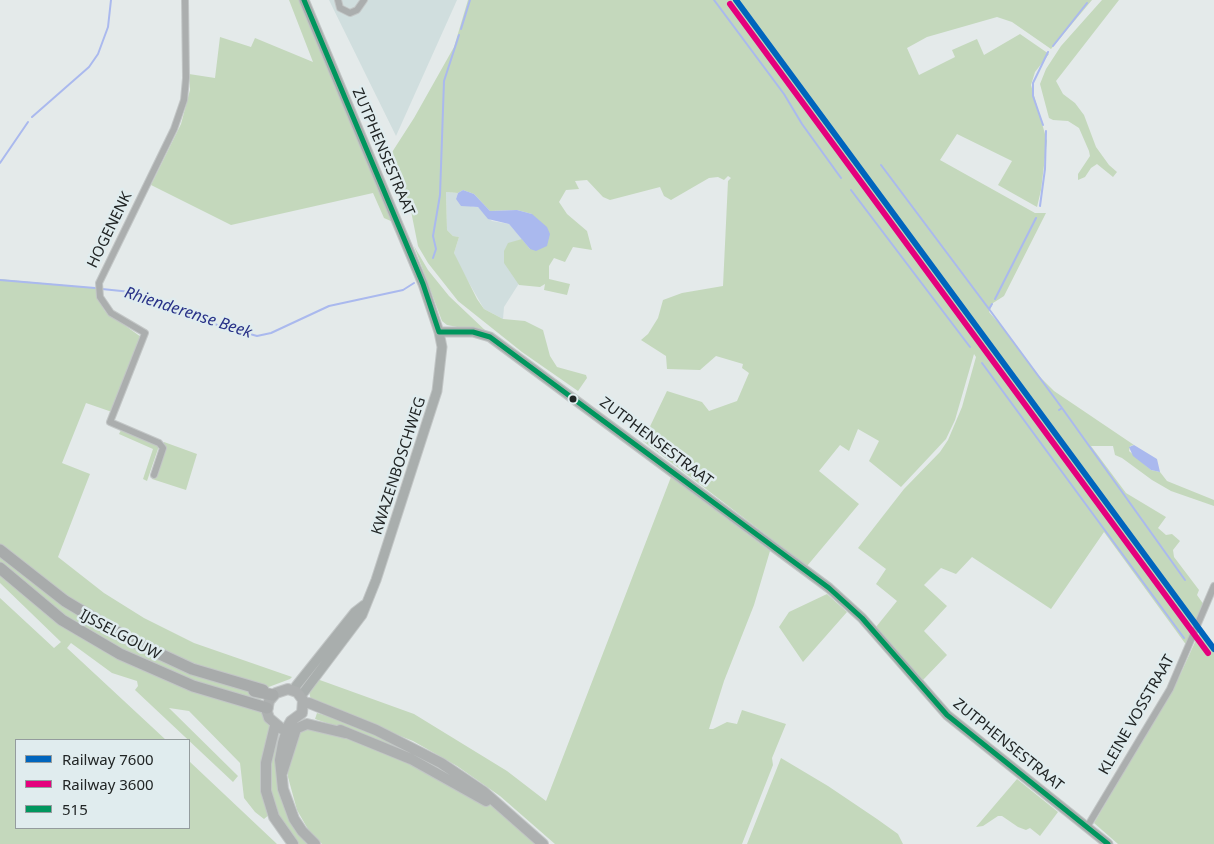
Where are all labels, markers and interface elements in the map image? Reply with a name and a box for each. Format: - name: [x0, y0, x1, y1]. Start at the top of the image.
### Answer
- street label: ZUTPHENSESTRAAT: [348, 86, 418, 218]
- street label: HOGENENK: [84, 189, 136, 271]
- water label: Rhienderense Beek: [122, 283, 254, 343]
- unlabelled marker: [568, 394, 578, 404]
- street label: ZUTPHENSESTRAAT: [596, 394, 716, 490]
- street label: KWAZENBOSCHWEG: [368, 395, 430, 537]
- street label: IJSSELGOUW: [76, 606, 164, 664]
- street label: KLEINE VOSSTRAAT: [1095, 652, 1179, 778]
- street label: ZUTPHENSESTRAAT: [949, 695, 1067, 795]
- legend: [15, 739, 190, 829]
- text: Railway 7600: [62, 749, 154, 769]
- text: Railway 3600: [62, 774, 154, 794]
- text: 515: [62, 799, 88, 819]

